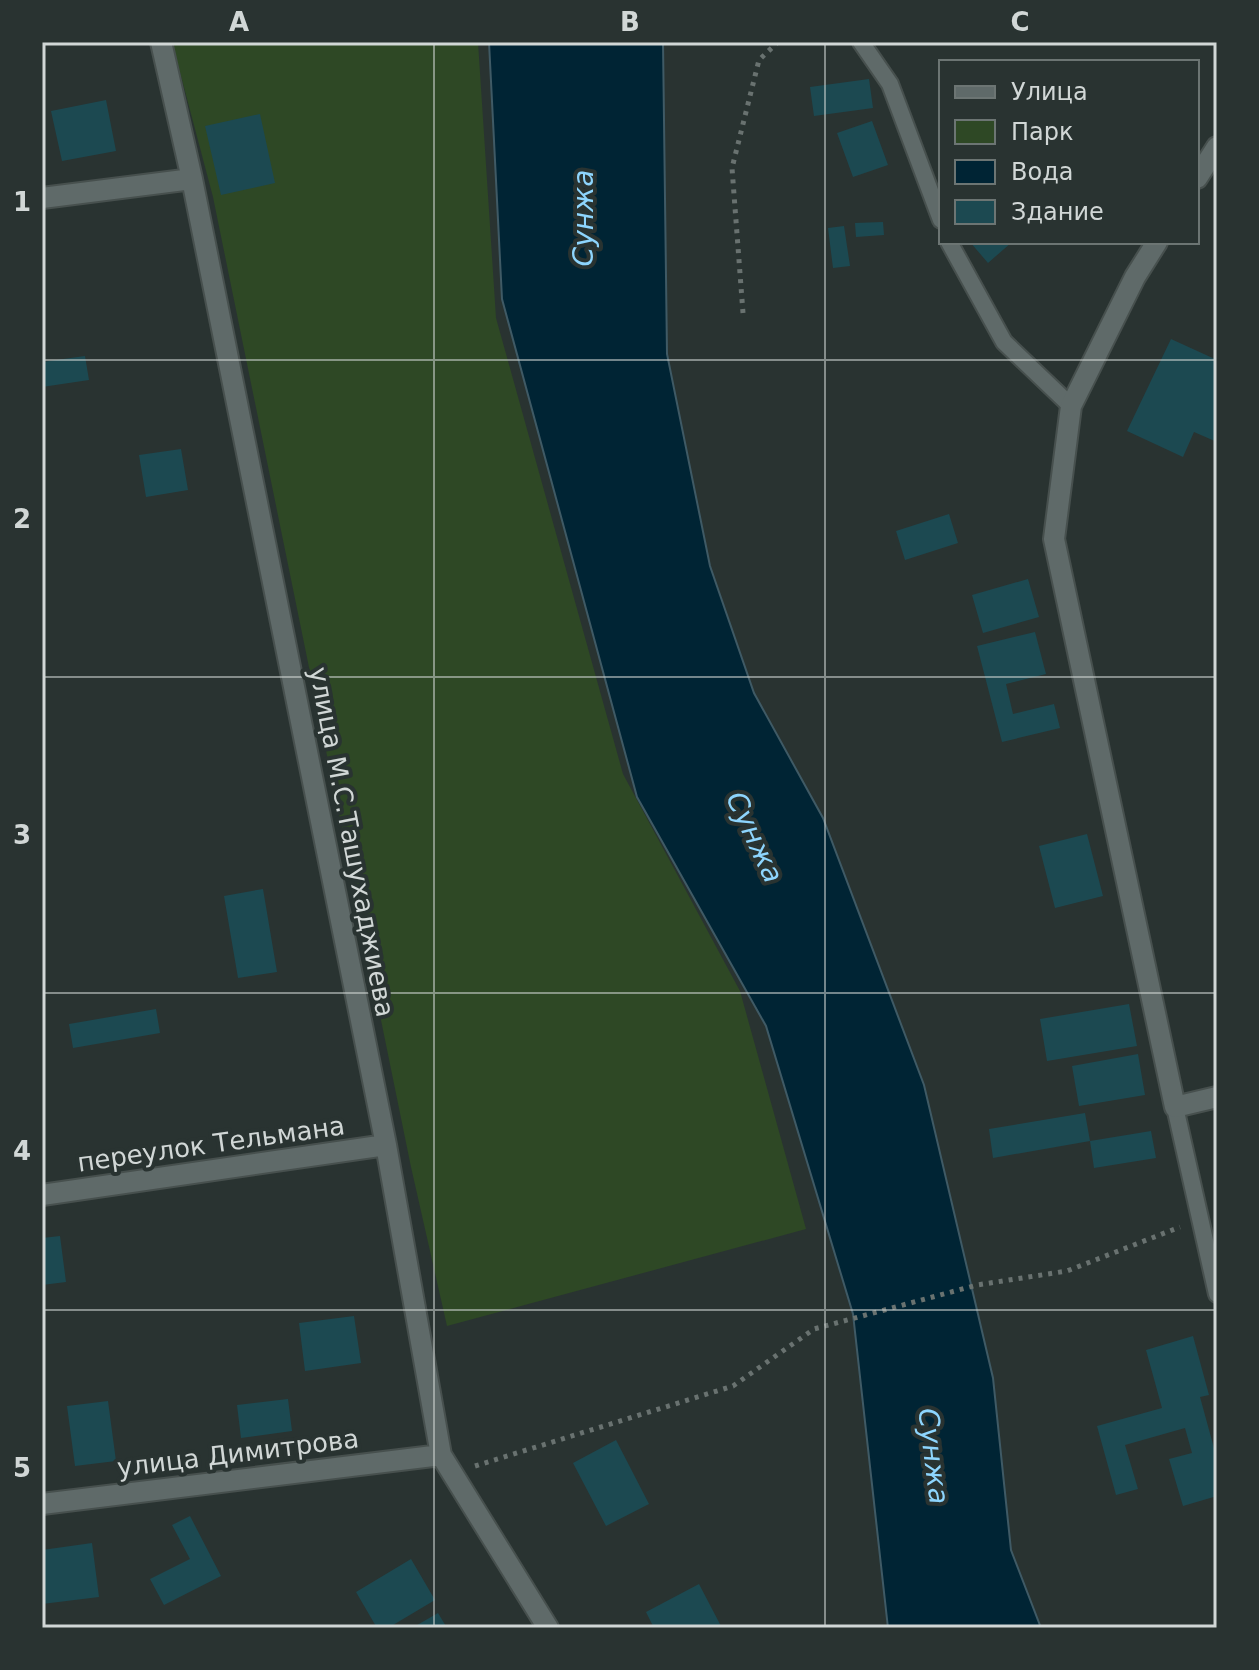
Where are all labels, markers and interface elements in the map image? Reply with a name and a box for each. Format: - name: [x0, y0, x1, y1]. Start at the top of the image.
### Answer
- text: A: [229, 7, 249, 37]
- text: B: [620, 7, 640, 37]
- text: C: [1010, 7, 1030, 37]
- legend: [939, 60, 1199, 244]
- text: Улица: [1011, 78, 1088, 106]
- text: Парк: [1011, 118, 1073, 146]
- text: Вода: [1011, 158, 1073, 186]
- water label: Сунжа: [567, 170, 600, 266]
- text: 1: [13, 187, 31, 217]
- text: Здание: [1011, 198, 1104, 226]
- text: 2: [13, 504, 31, 534]
- street label: улица М.С.Ташухаджиева: [303, 665, 401, 1019]
- water label: Сунжа: [719, 786, 790, 888]
- text: 3: [13, 820, 31, 850]
- street label: переулок Тельмана: [75, 1110, 347, 1178]
- text: 4: [13, 1136, 31, 1166]
- water label: Сунжа: [911, 1406, 956, 1506]
- street label: улица Димитрова: [115, 1423, 361, 1483]
- text: 5: [13, 1453, 31, 1483]

